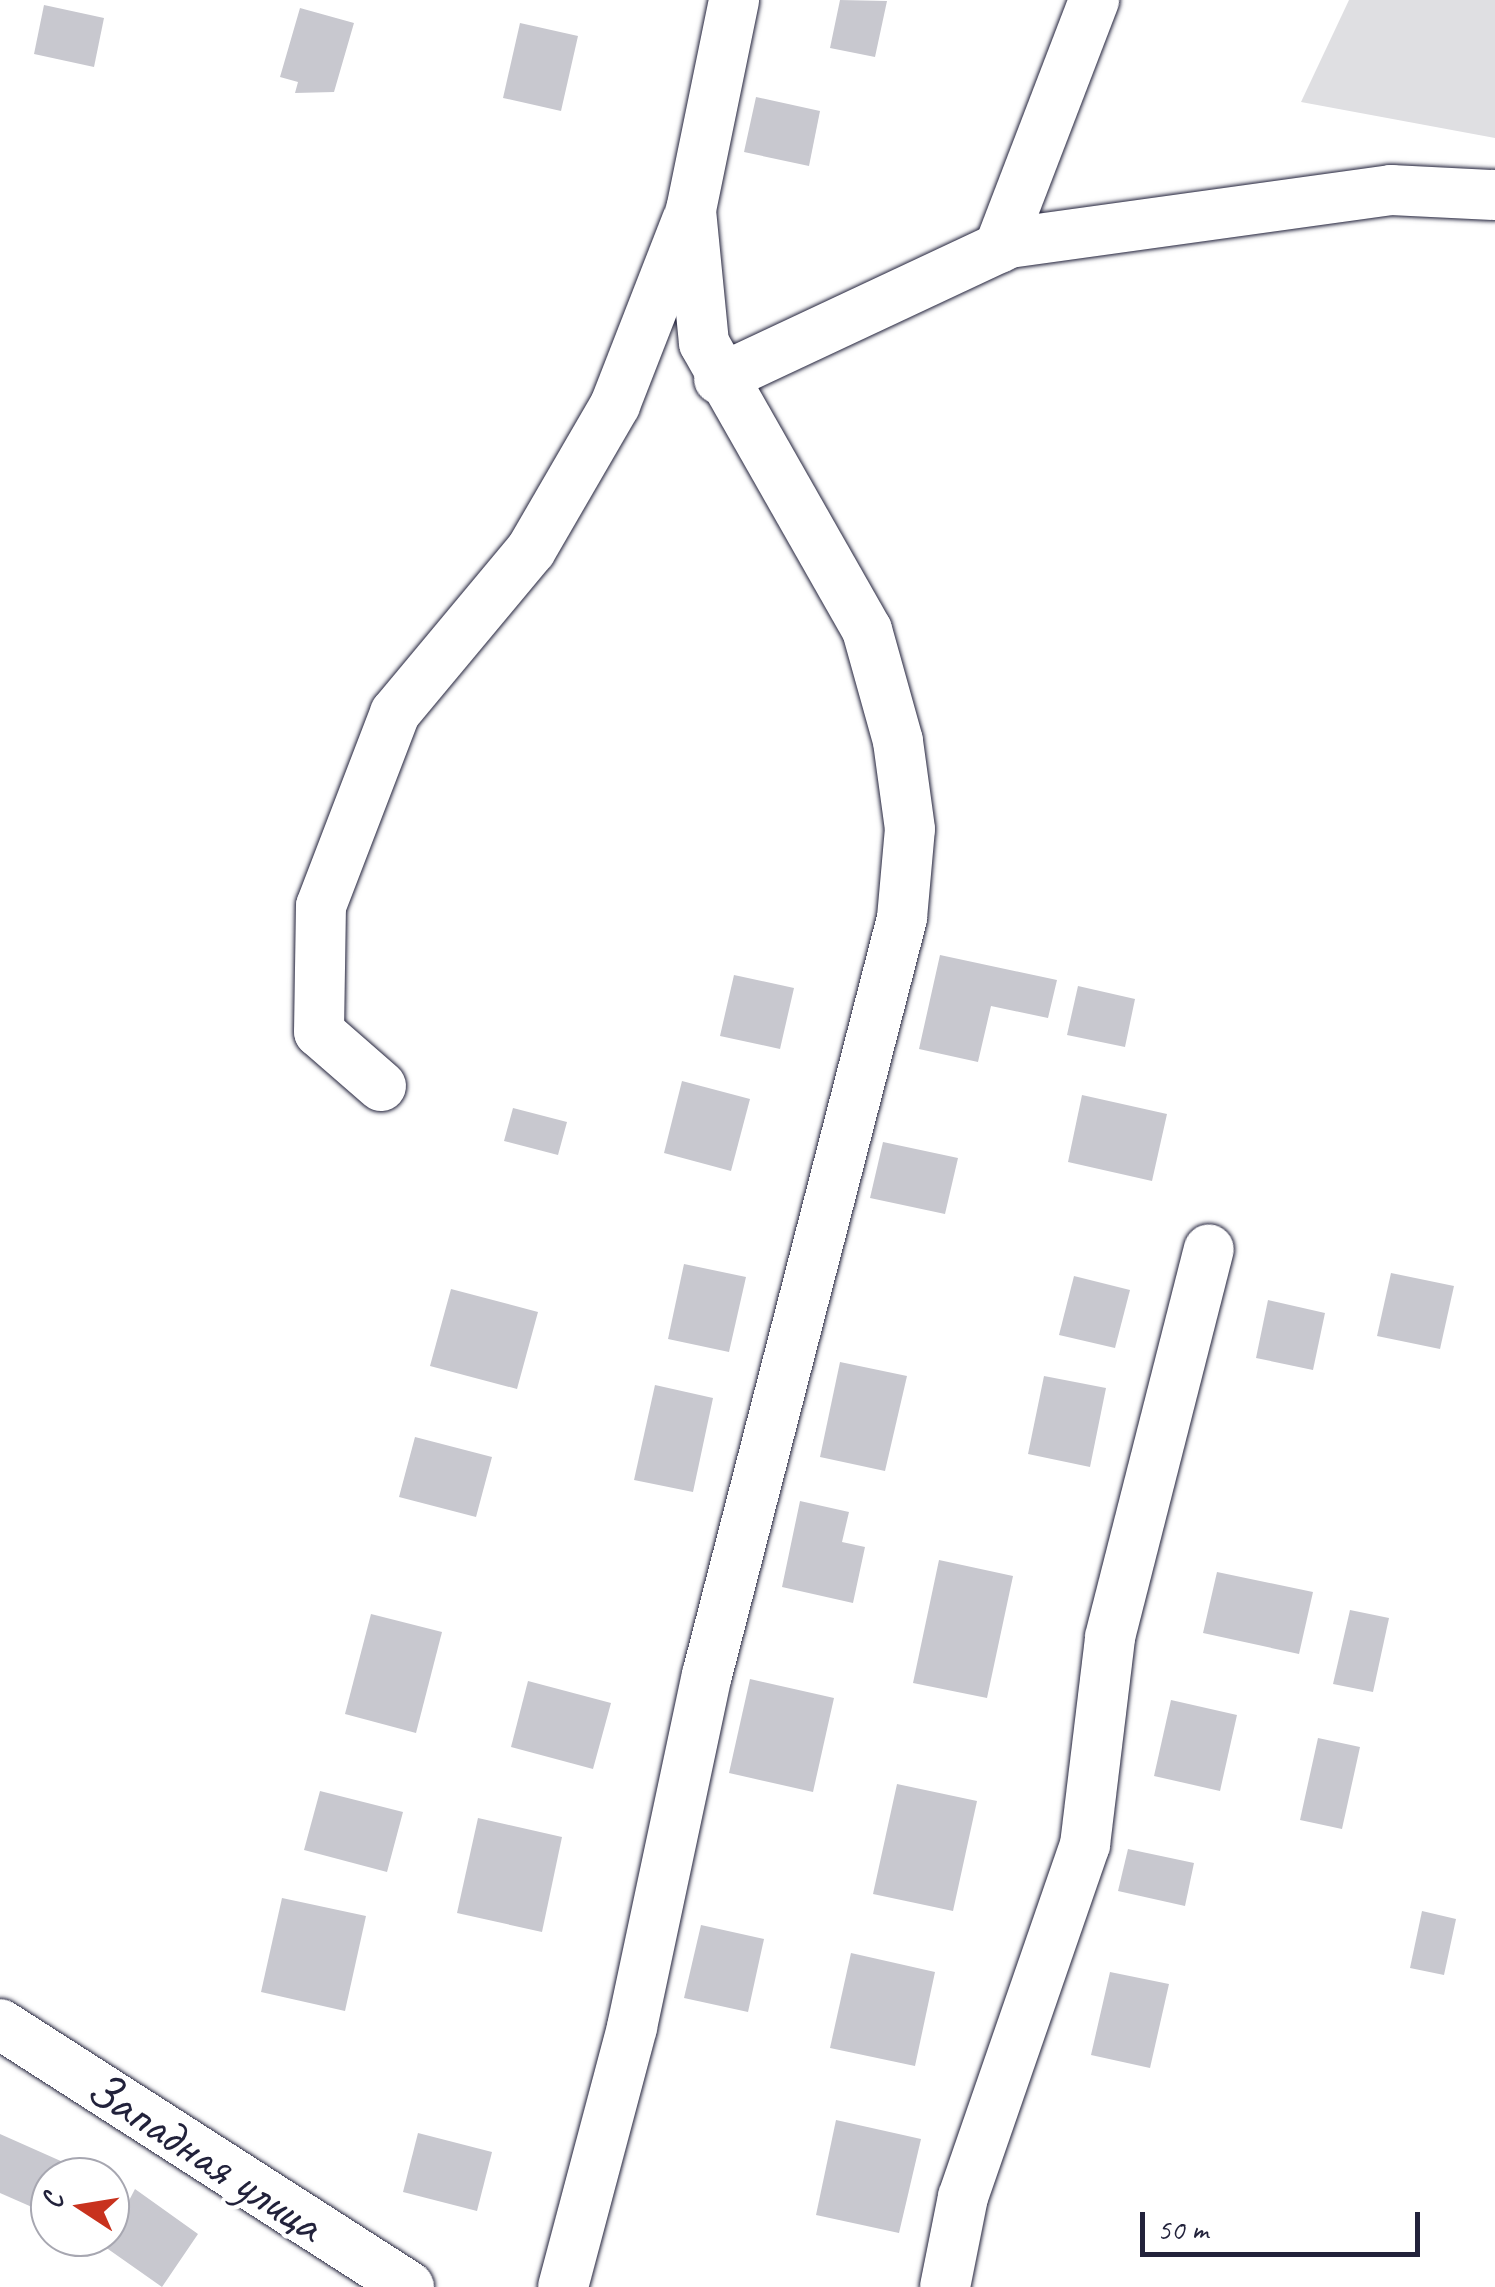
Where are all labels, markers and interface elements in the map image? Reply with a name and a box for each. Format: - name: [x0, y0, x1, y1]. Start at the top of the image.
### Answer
- street label: Западная улица: [75, 2057, 335, 2255]
- north arrow: [30, 2157, 130, 2257]
- text: С: [34, 2191, 71, 2211]
- scale bar: [1145, 2192, 1425, 2254]
- text: 50 m: [1157, 2210, 1208, 2248]

